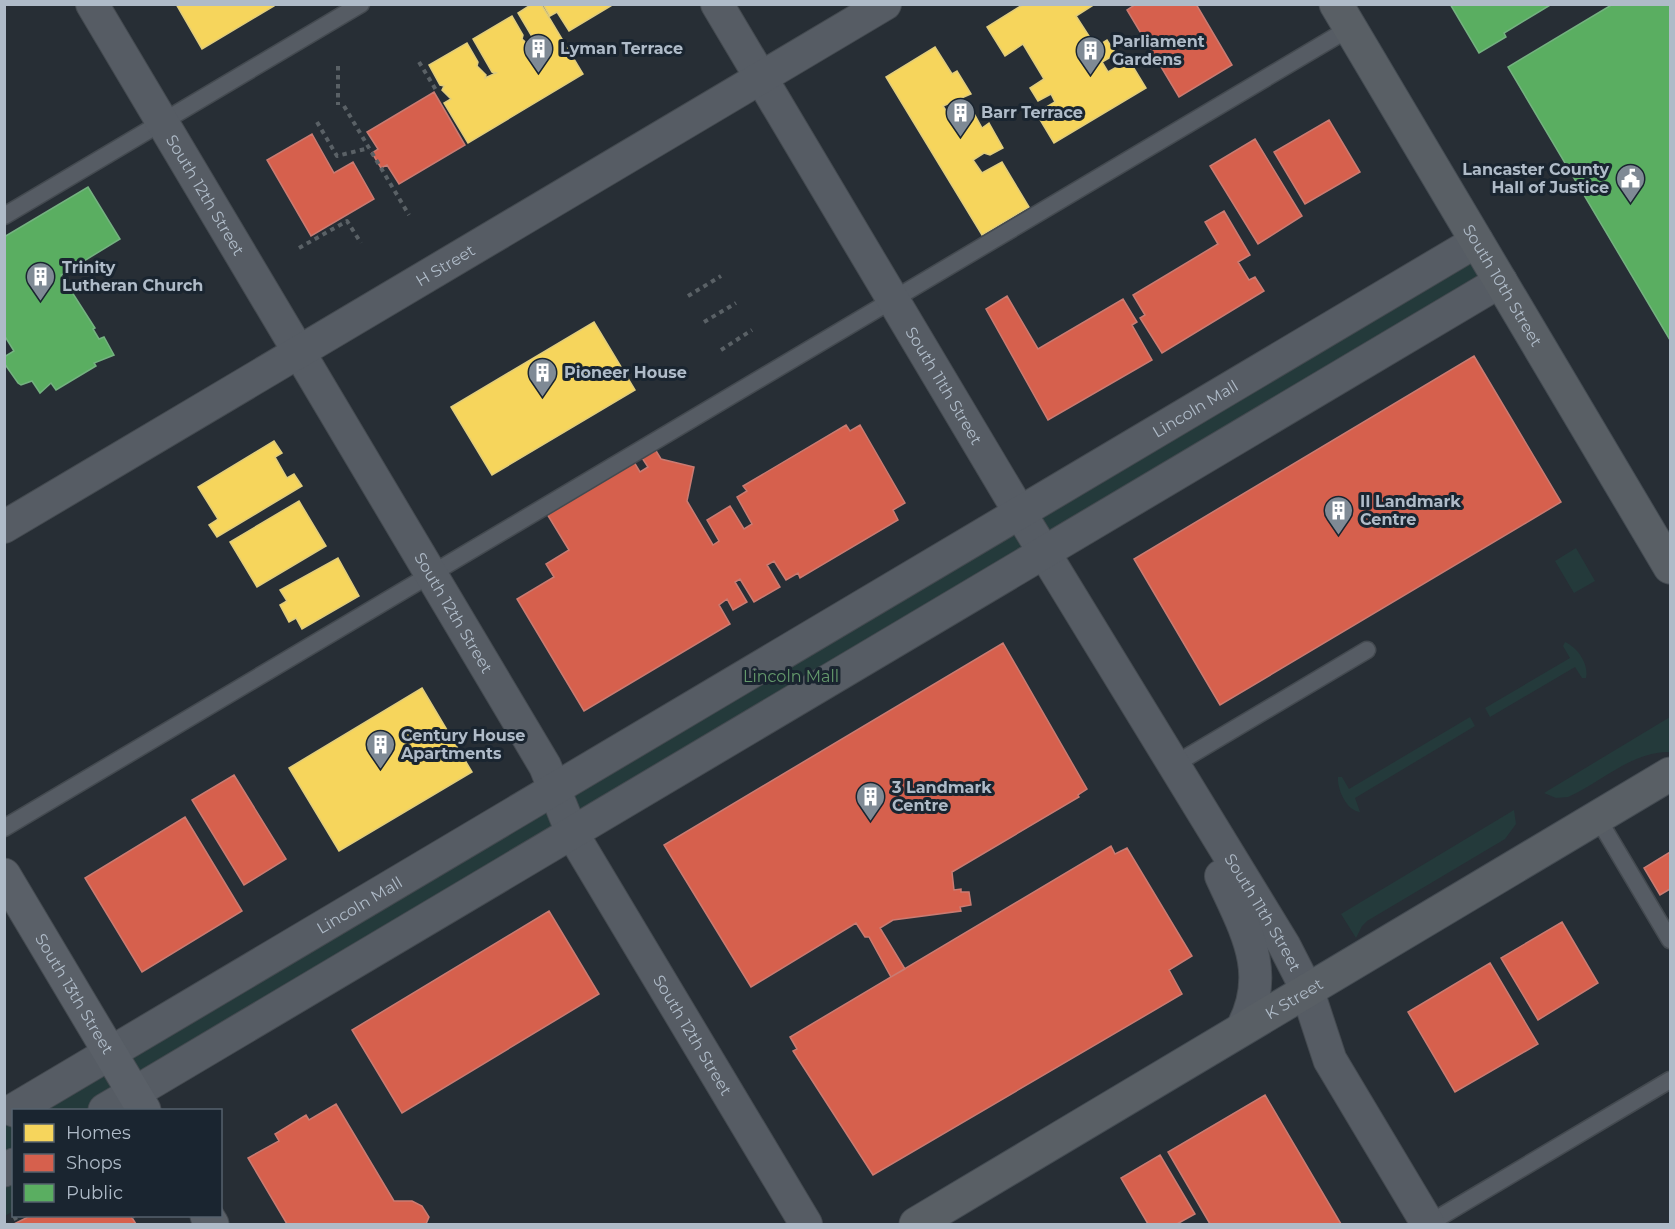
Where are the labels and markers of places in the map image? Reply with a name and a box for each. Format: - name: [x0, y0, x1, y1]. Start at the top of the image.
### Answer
- building icon: Lyman Terrace: [523, 32, 555, 74]
- place label: Parliament Gardens: [1112, 32, 1205, 69]
- building icon: Parliament Gardens: [1075, 34, 1107, 76]
- place label: Lyman Terrace: [560, 39, 683, 58]
- building icon: Barr Terrace: [944, 96, 976, 138]
- place label: Barr Terrace: [981, 103, 1083, 122]
- place label: Lancaster County Hall of Justice: [1462, 160, 1609, 197]
- public building icon: Lancaster County Hall of Justice: [1614, 162, 1646, 204]
- place label: Trinity Lutheran Church: [62, 258, 203, 295]
- building icon: Trinity Lutheran Church: [25, 260, 57, 302]
- building icon: Pioneer House: [527, 356, 559, 398]
- place label: Pioneer House: [564, 363, 687, 382]
- place label: II Landmark Centre: [1360, 492, 1461, 529]
- building icon: II Landmark Centre: [1323, 494, 1355, 536]
- place label: Century House Apartments: [400, 726, 525, 763]
- building icon: Century House Apartments: [364, 728, 396, 770]
- place label: 3 Landmark Centre: [891, 778, 992, 815]
- building icon: 3 Landmark Centre: [855, 780, 887, 822]

